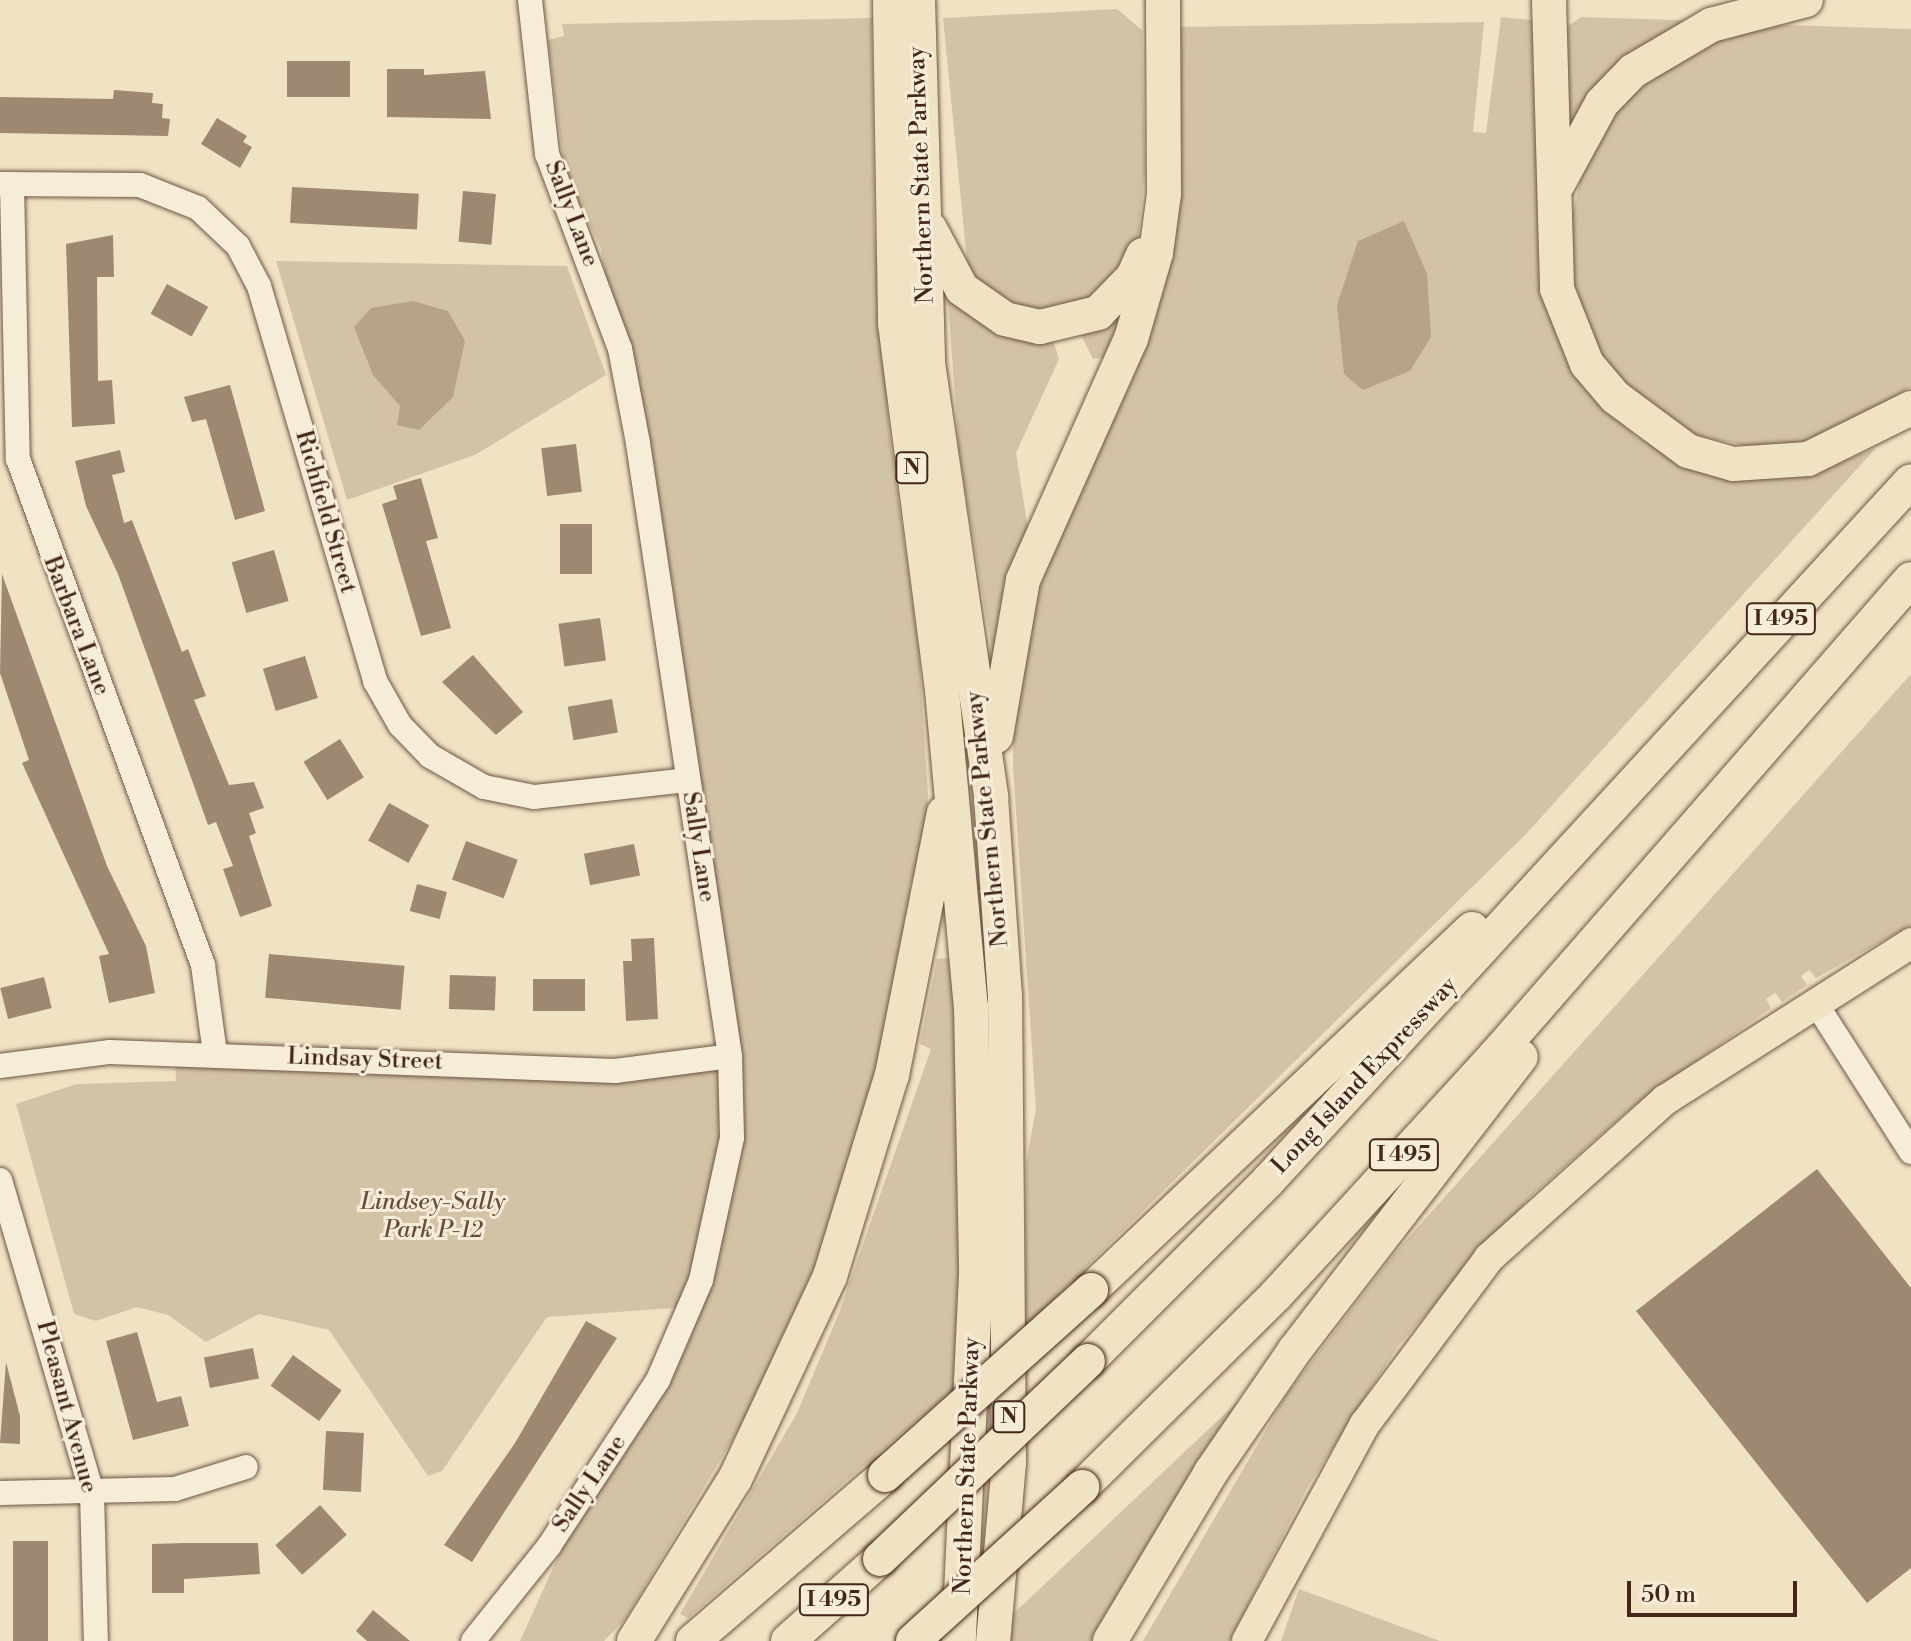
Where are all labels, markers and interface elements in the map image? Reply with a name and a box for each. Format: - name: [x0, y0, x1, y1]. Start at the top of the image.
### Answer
- street label: Northern State Parkway: [903, 46, 941, 304]
- street label: Sally Lane: [538, 157, 604, 271]
- street label: Richfield Street: [288, 427, 362, 597]
- road number: N: [894, 450, 930, 486]
- street label: Barbara Lane: [36, 552, 116, 700]
- road number: I 495: [1745, 601, 1817, 637]
- street label: Northern State Parkway: [960, 689, 1016, 949]
- street label: Sally Lane: [675, 790, 721, 904]
- street label: Long Island Expressway: [1266, 971, 1464, 1181]
- street label: Lindsay Street: [287, 1043, 443, 1077]
- road number: I 495: [1368, 1137, 1440, 1173]
- park label: Lindsey-Sally Park P-12: [360, 1189, 506, 1245]
- street label: Pleasant Avenue: [29, 1318, 103, 1496]
- street label: Northern State Parkway: [949, 1337, 987, 1595]
- road number: N: [991, 1399, 1027, 1435]
- street label: Sally Lane: [547, 1430, 633, 1538]
- scale bar: [1631, 1565, 1801, 1615]
- text: 50 m: [1641, 1580, 1696, 1610]
- road number: I 495: [798, 1582, 870, 1618]

